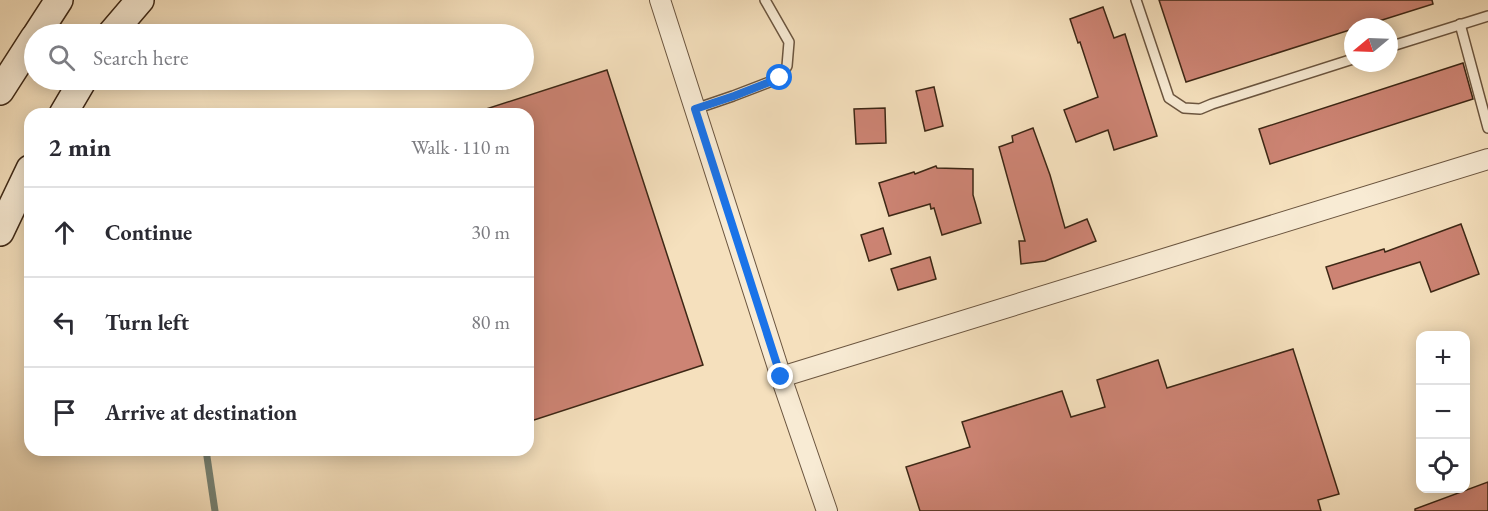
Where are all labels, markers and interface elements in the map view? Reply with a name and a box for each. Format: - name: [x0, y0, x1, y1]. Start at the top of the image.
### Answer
- north arrow: [1344, 18, 1398, 72]
- search box: [24, 24, 534, 90]
- icon: search: [45, 41, 78, 74]
- text: Search here: [93, 43, 188, 72]
- route start: [766, 64, 792, 90]
- text: 2 min: [48, 130, 111, 164]
- text: Walk · 110 m: [411, 134, 510, 160]
- icon: ahead: [48, 216, 81, 249]
- text: Continue: [105, 218, 192, 247]
- text: 30 m: [471, 219, 510, 245]
- icon: left: [48, 306, 81, 339]
- text: Turn left: [105, 308, 189, 337]
- text: 80 m: [471, 309, 510, 335]
- map controls: [1416, 331, 1470, 493]
- button: +: [1416, 331, 1470, 385]
- route end: [767, 363, 793, 389]
- button: −: [1416, 385, 1470, 439]
- icon: arrive: [48, 396, 81, 429]
- text: Arrive at destination: [105, 398, 297, 427]
- button: locate: [1416, 439, 1470, 493]

